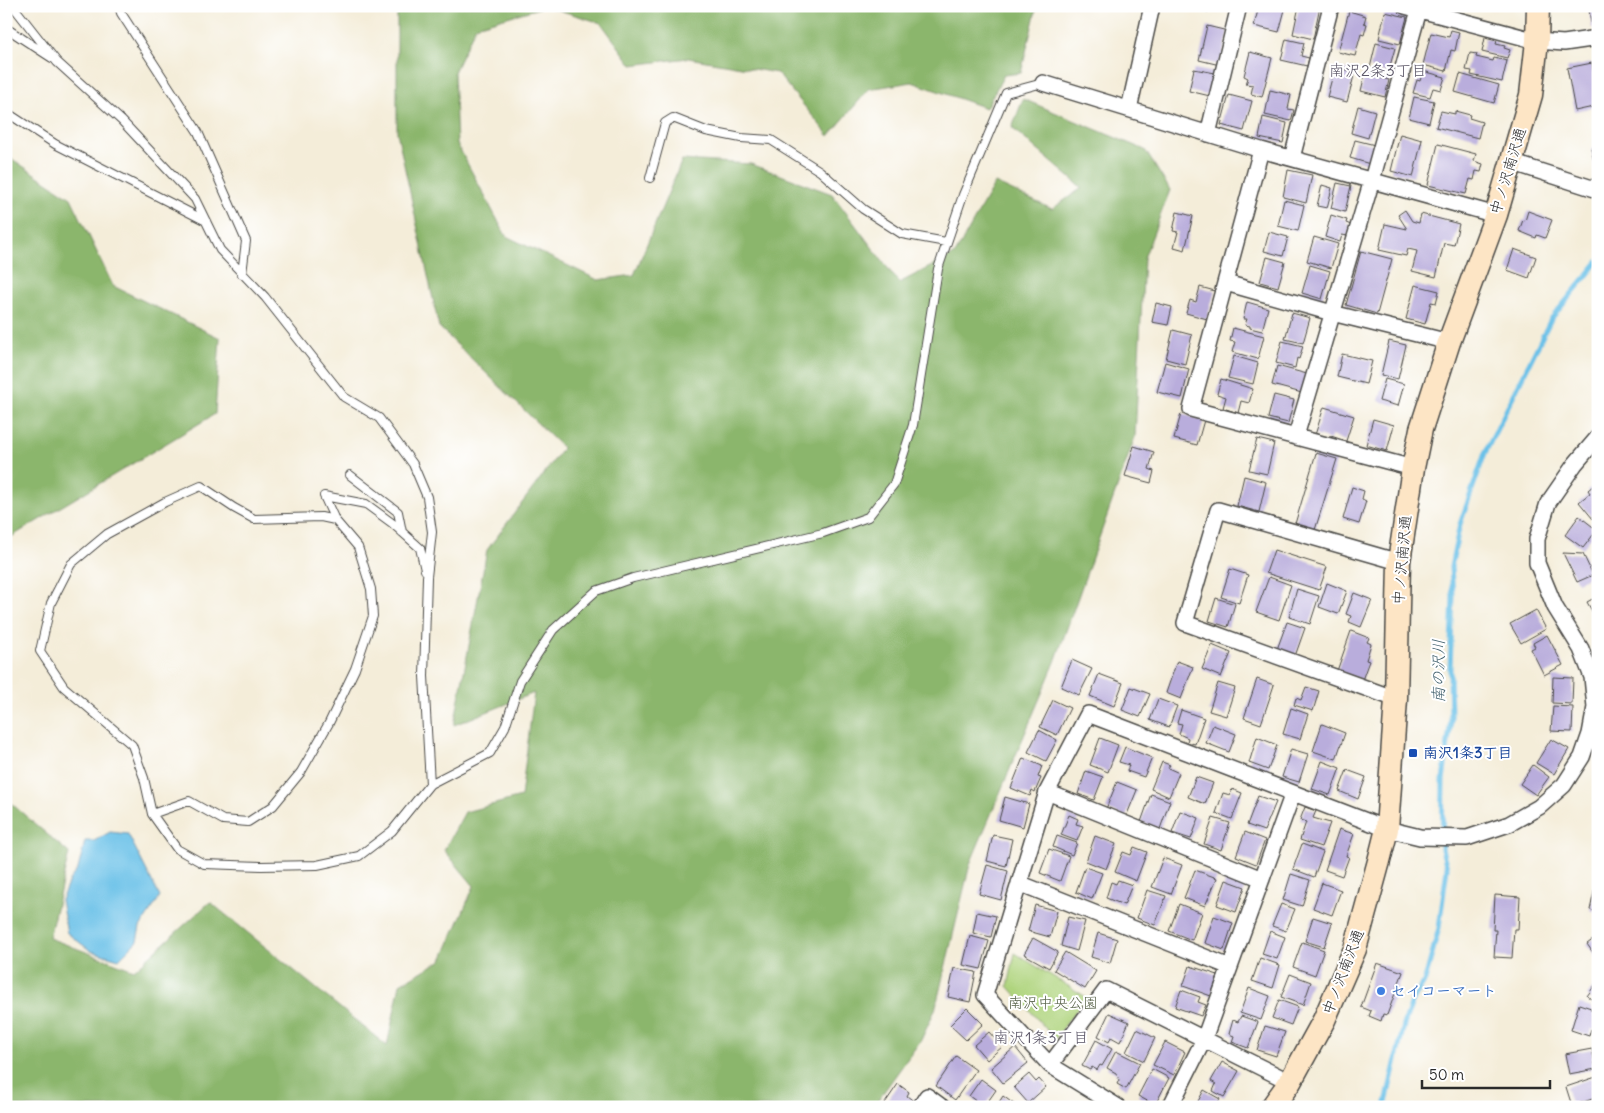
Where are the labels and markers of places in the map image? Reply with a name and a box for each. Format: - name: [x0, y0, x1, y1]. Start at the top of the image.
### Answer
- place label: 南沢1条3丁目: [1423, 743, 1512, 762]
- marker: 南沢1条3丁目: [1407, 747, 1419, 759]
- place label: セイコーマート: [1391, 981, 1497, 1000]
- marker: セイコーマート: [1375, 985, 1387, 997]

